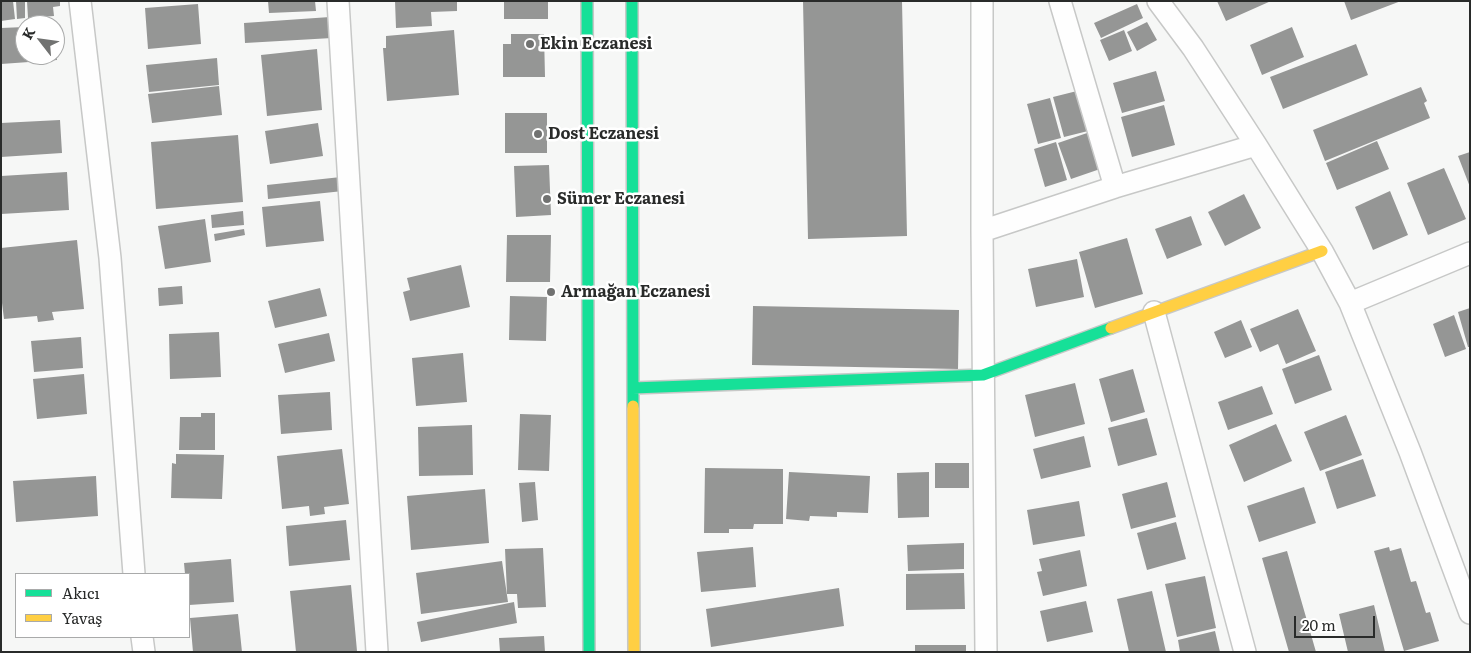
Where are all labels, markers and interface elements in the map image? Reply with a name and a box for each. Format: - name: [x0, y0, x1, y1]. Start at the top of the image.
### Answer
- north arrow: [15, 15, 65, 65]
- text: K: [16, 23, 39, 43]
- place label: Ekin Eczanesi: [540, 34, 652, 54]
- marker: Ekin Eczanesi: [524, 38, 536, 50]
- place label: Dost Eczanesi: [548, 124, 659, 144]
- marker: Dost Eczanesi: [532, 128, 544, 140]
- place label: Sümer Eczanesi: [557, 189, 685, 209]
- marker: Sümer Eczanesi: [541, 193, 553, 205]
- place label: Armağan Eczanesi: [561, 282, 710, 302]
- marker: Armağan Eczanesi: [545, 286, 557, 298]
- legend: [15, 573, 190, 638]
- text: Akıcı: [62, 581, 100, 604]
- text: Yavaş: [62, 606, 102, 629]
- scale bar: [1296, 606, 1377, 638]
- text: 20 m: [1302, 613, 1336, 636]

